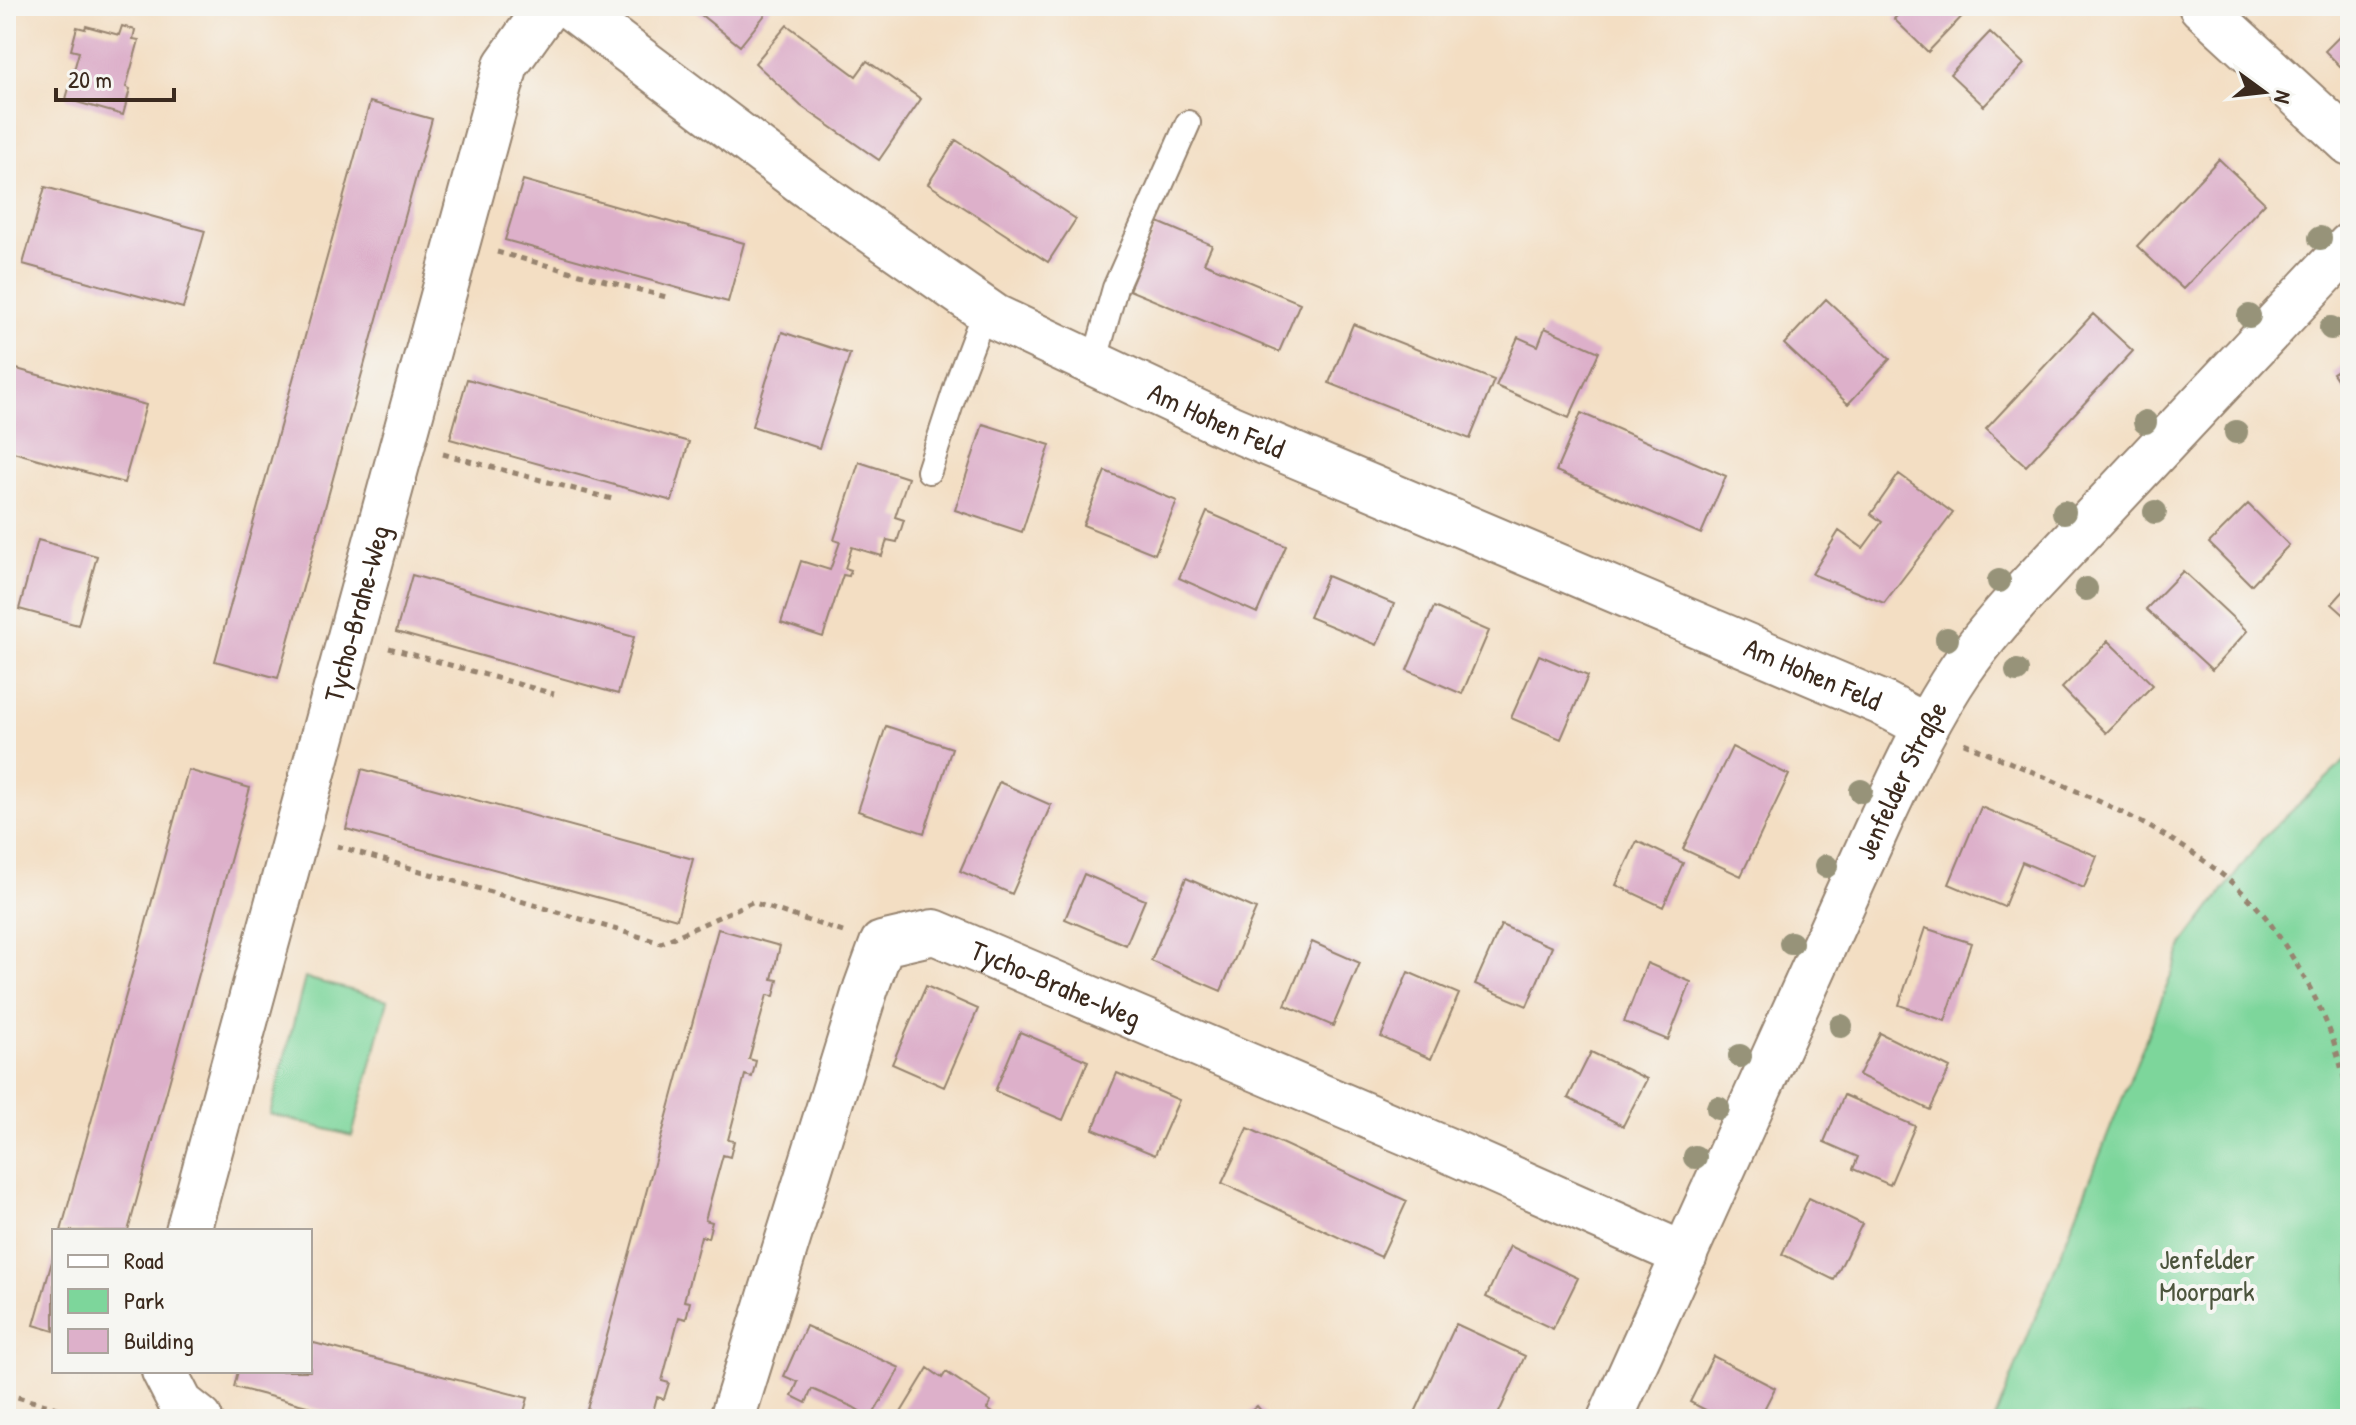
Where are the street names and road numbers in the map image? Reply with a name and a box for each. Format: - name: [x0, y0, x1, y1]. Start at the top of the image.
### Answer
- street label: Am Hohen Feld: [1142, 373, 1291, 467]
- street label: Tycho-Brahe-Weg: [314, 521, 399, 706]
- street label: Am Hohen Feld: [1738, 628, 1887, 720]
- street label: Jenfelder Straße: [1846, 694, 1956, 866]
- street label: Tycho-Brahe-Weg: [965, 931, 1147, 1037]

